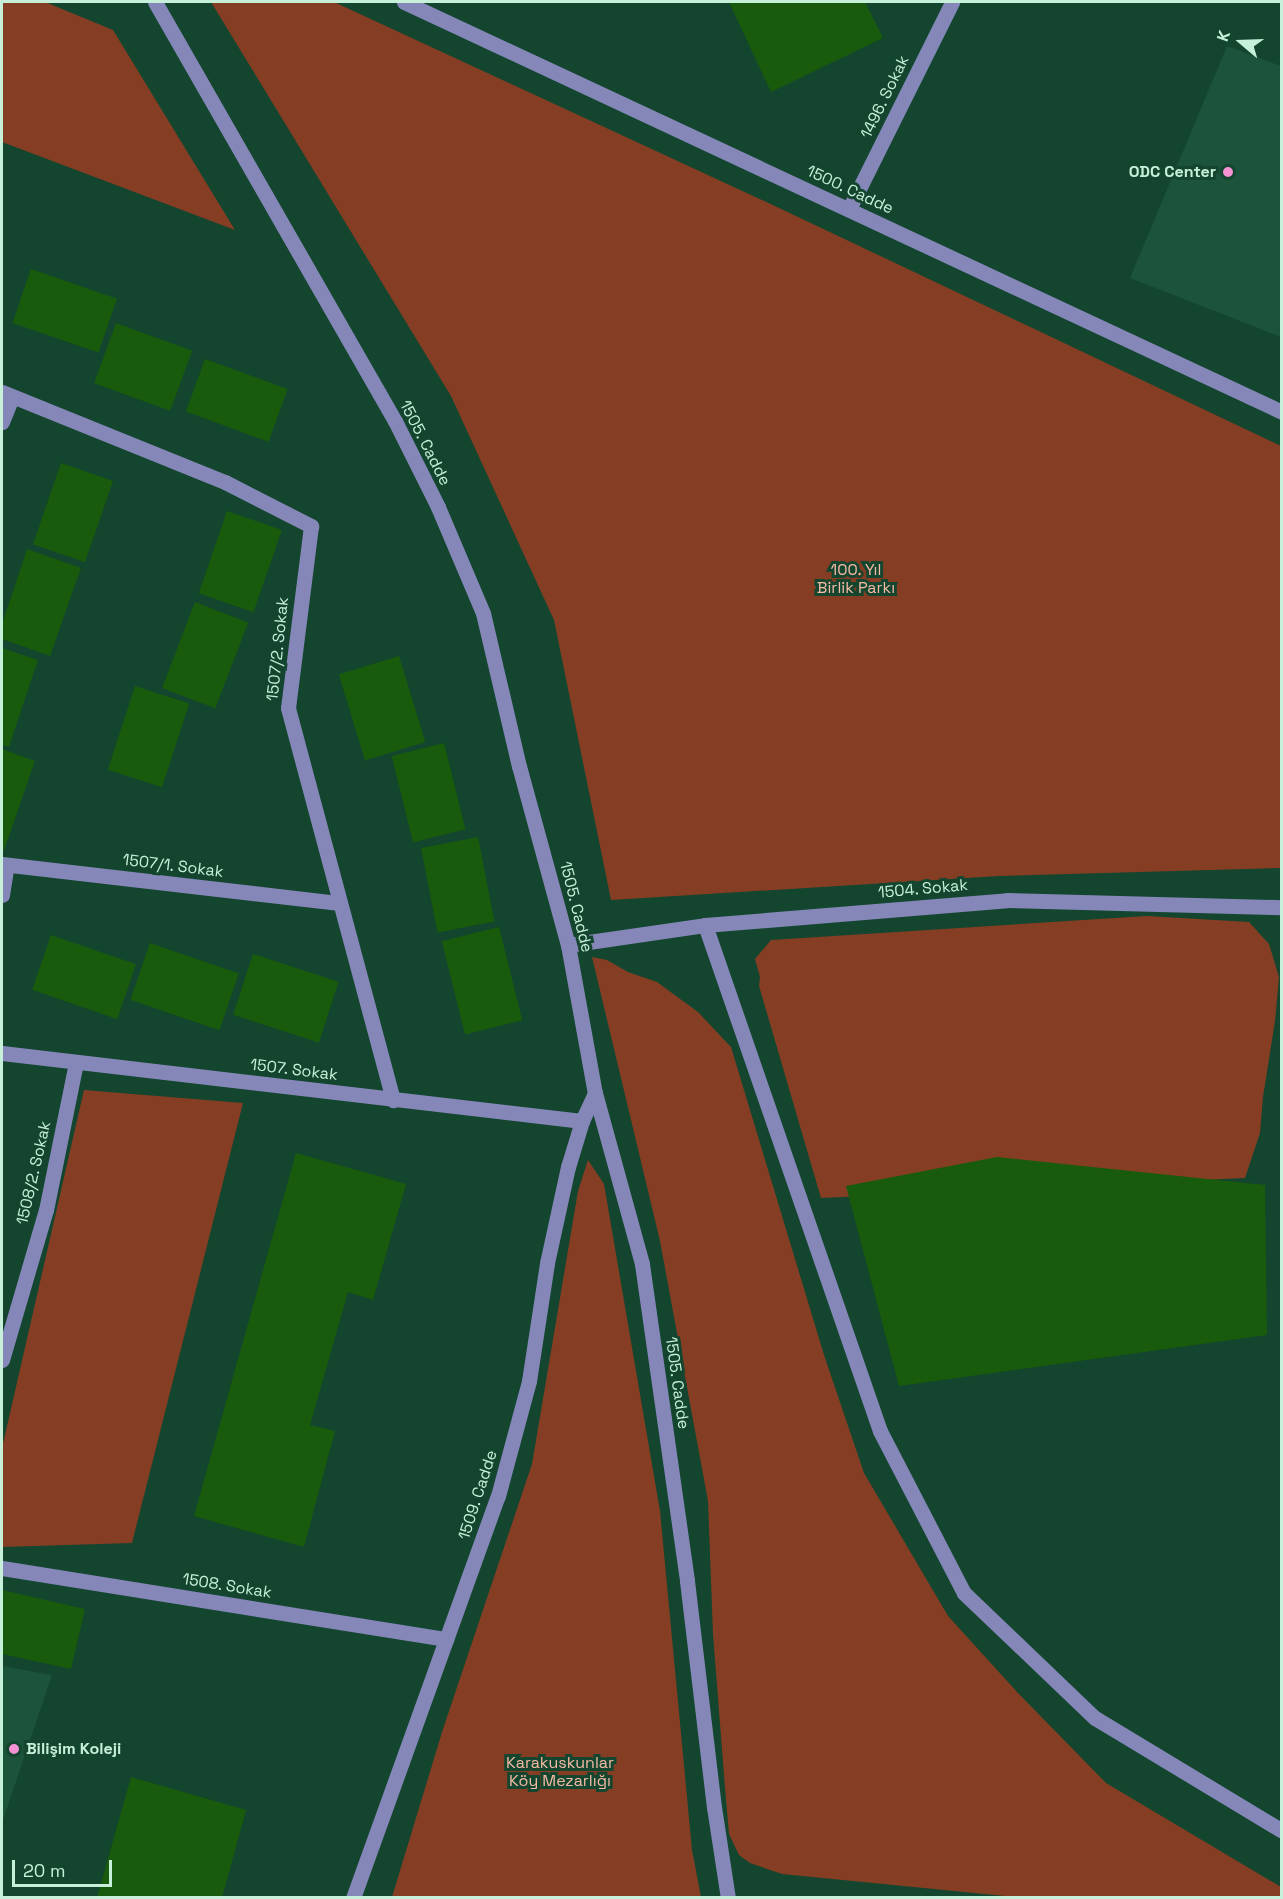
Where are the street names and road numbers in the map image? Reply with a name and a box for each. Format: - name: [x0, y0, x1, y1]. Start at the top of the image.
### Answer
- street label: 1496. Sokak: [857, 52, 913, 142]
- street label: 1500. Cadde: [803, 161, 897, 219]
- street label: 1505. Cadde: [395, 397, 455, 489]
- street label: 1507/2. Sokak: [263, 596, 293, 702]
- street label: 1507/1. Sokak: [121, 850, 225, 882]
- street label: 1505. Cadde: [555, 859, 597, 955]
- street label: 1504. Sokak: [877, 875, 969, 903]
- street label: 1507. Sokak: [249, 1055, 339, 1085]
- street label: 1508/2. Sokak: [13, 1119, 55, 1227]
- street label: 1505. Cadde: [661, 1335, 693, 1431]
- street label: 1509. Cadde: [454, 1447, 502, 1543]
- street label: 1508. Sokak: [181, 1569, 273, 1603]

